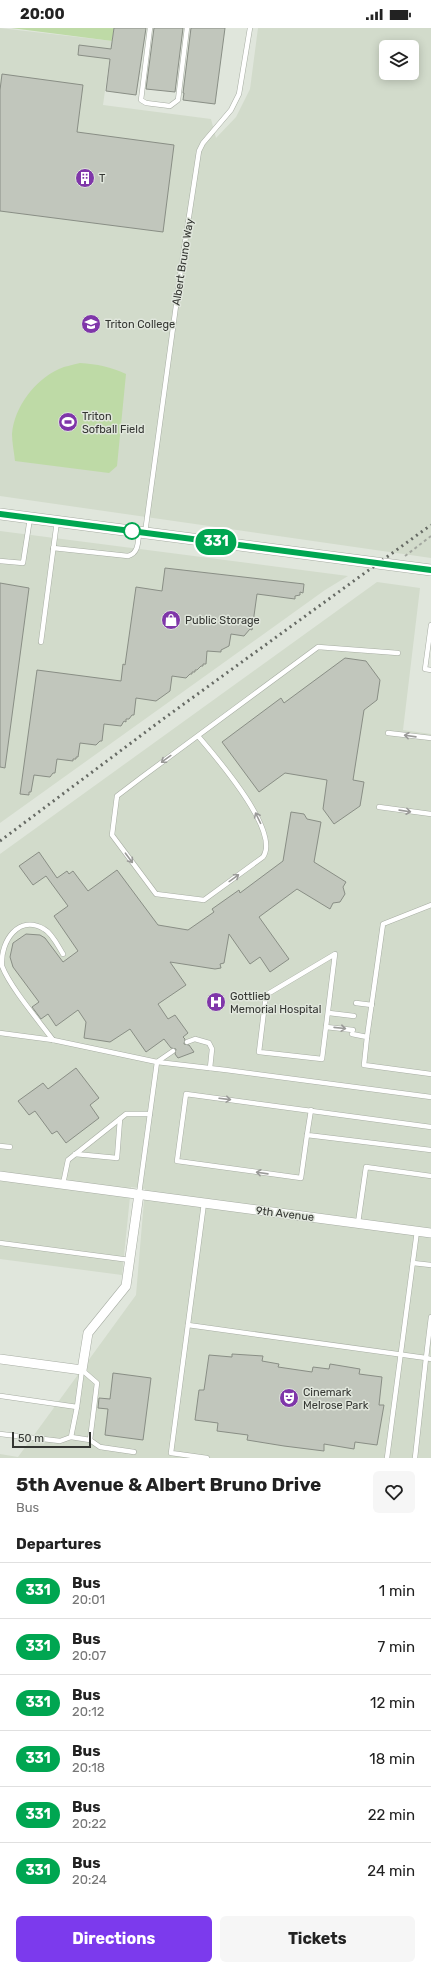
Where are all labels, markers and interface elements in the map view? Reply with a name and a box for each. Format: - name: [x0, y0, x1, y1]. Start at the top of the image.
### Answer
- text: 20:00: [20, 5, 65, 23]
- map controls: [379, 40, 419, 80]
- button: layers: [379, 40, 419, 80]
- building icon: T: [74, 167, 96, 189]
- place label: T: [99, 172, 106, 185]
- street label: Albert Bruno Way: [170, 217, 196, 307]
- school or university icon: Triton College: [80, 313, 102, 335]
- place label: Triton College: [105, 318, 175, 331]
- place label: Triton Sofball Field: [82, 410, 144, 436]
- sports icon: Triton Sofball Field: [57, 411, 79, 433]
- unlabelled marker: [123, 522, 141, 540]
- line badge: 331: [193, 529, 239, 555]
- text: 331: [203, 533, 229, 550]
- shop icon: Public Storage: [160, 609, 182, 631]
- place label: Public Storage: [185, 614, 260, 627]
- one-way arrow: [404, 732, 417, 739]
- one-way arrow: [161, 755, 172, 763]
- one-way arrow: [398, 807, 411, 815]
- one-way arrow: [253, 812, 261, 824]
- one-way arrow: [125, 853, 134, 864]
- one-way arrow: [228, 874, 239, 882]
- place label: Gottlieb Memorial Hospital: [230, 990, 321, 1016]
- hospital icon: Gottlieb Memorial Hospital: [205, 991, 227, 1013]
- one-way arrow: [333, 1025, 346, 1032]
- one-way arrow: [218, 1095, 231, 1103]
- one-way arrow: [256, 1169, 269, 1177]
- street label: 9th Avenue: [255, 1204, 315, 1224]
- place label: Cinemark Melrose Park: [303, 1386, 369, 1412]
- theatre icon: Cinemark Melrose Park: [278, 1387, 300, 1409]
- scale bar: [12, 1430, 91, 1449]
- text: 50 m: [18, 1432, 44, 1445]
- button: heart: [373, 1471, 415, 1513]
- text: 5th Avenue & Albert Bruno Drive: [16, 1473, 321, 1496]
- text: Bus: [16, 1500, 39, 1515]
- text: Departures: [16, 1535, 101, 1553]
- text: Bus: [72, 1574, 100, 1592]
- text: 331: [25, 1582, 51, 1599]
- text: 1 min: [379, 1582, 415, 1600]
- text: 20:01: [72, 1592, 105, 1607]
- text: Bus: [72, 1630, 100, 1648]
- text: 331: [25, 1638, 51, 1655]
- text: 7 min: [378, 1638, 415, 1656]
- text: 20:07: [72, 1648, 106, 1663]
- text: Bus: [72, 1686, 100, 1704]
- text: 331: [25, 1694, 51, 1711]
- text: 12 min: [370, 1694, 415, 1712]
- text: 20:12: [72, 1704, 104, 1719]
- text: Bus: [72, 1742, 100, 1760]
- text: 331: [25, 1750, 51, 1767]
- text: 18 min: [369, 1750, 415, 1768]
- text: 20:18: [72, 1760, 105, 1775]
- text: Bus: [72, 1798, 100, 1816]
- text: 331: [25, 1806, 51, 1823]
- text: 22 min: [368, 1806, 415, 1824]
- text: 20:22: [72, 1816, 106, 1831]
- text: Bus: [72, 1854, 100, 1872]
- text: 331: [25, 1862, 51, 1879]
- text: 24 min: [367, 1862, 415, 1880]
- text: 20:24: [72, 1872, 107, 1887]
- button: Directions: [16, 1916, 212, 1962]
- button: Tickets: [220, 1916, 415, 1962]

